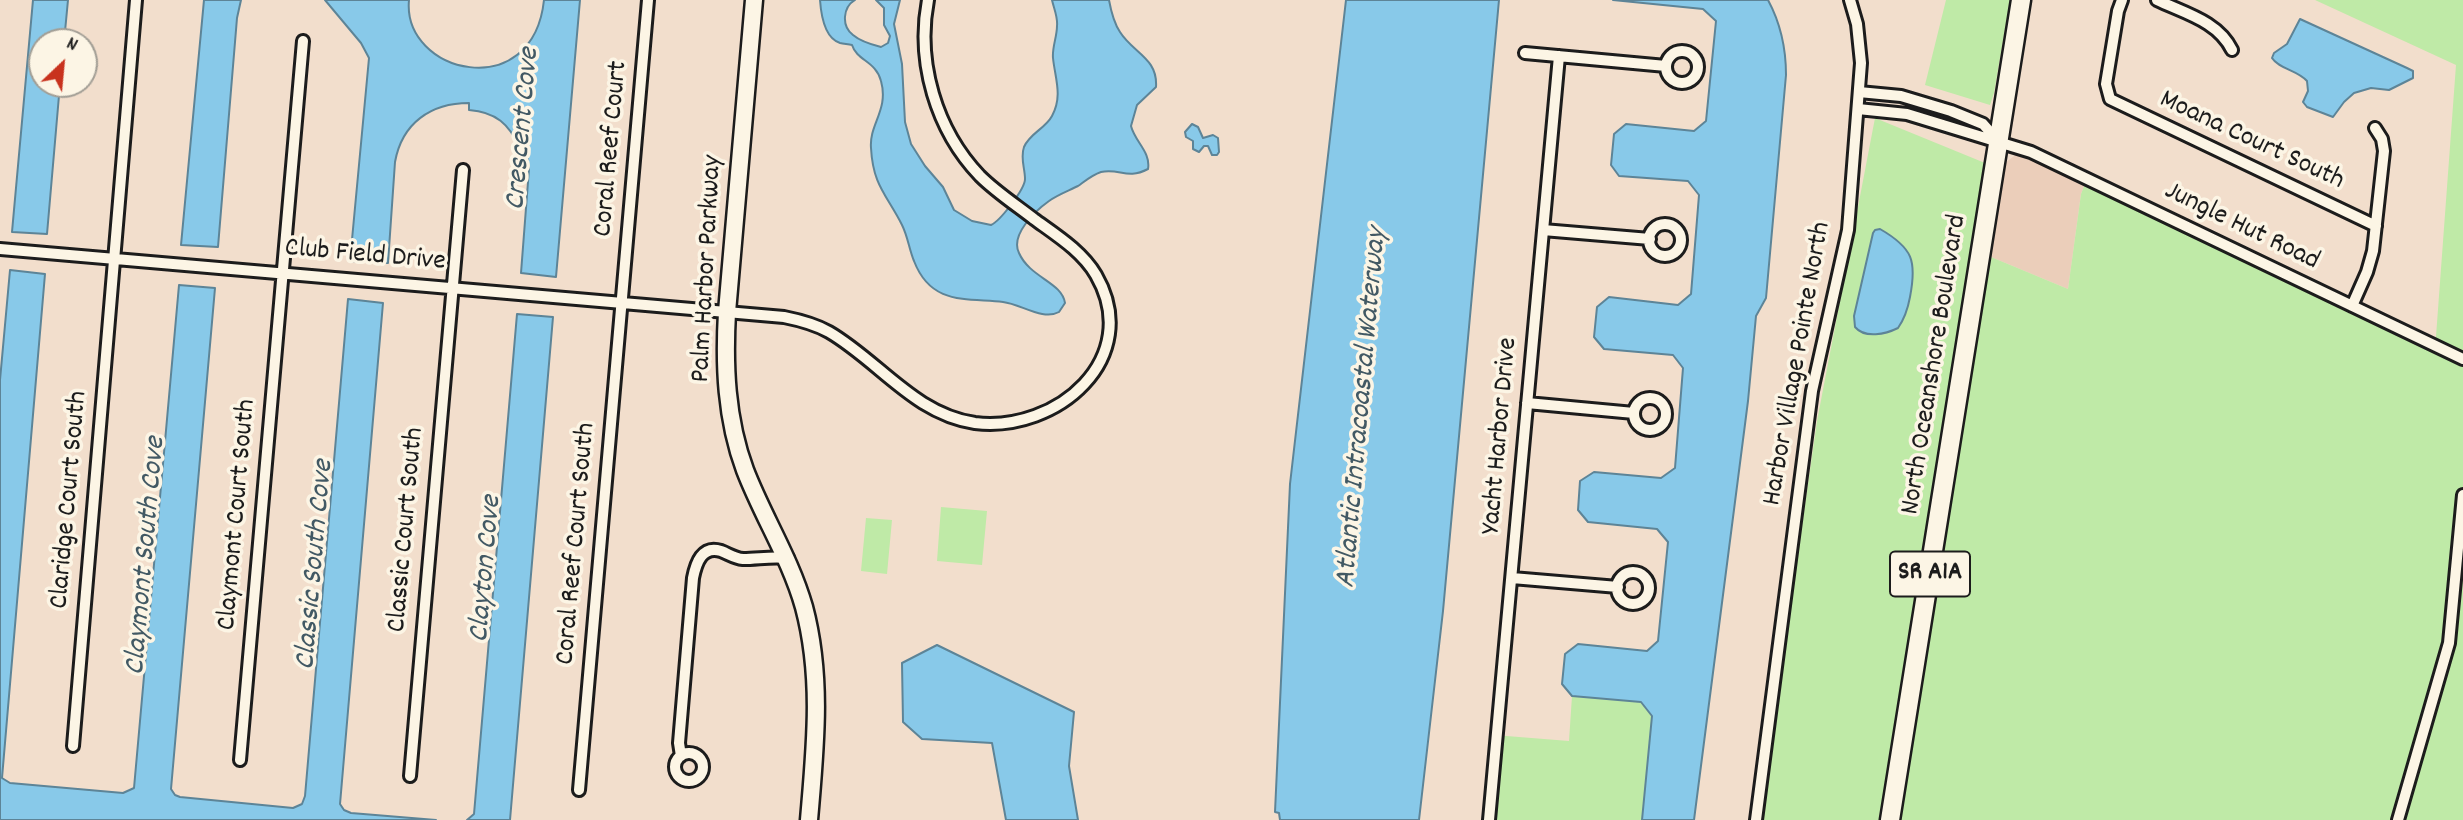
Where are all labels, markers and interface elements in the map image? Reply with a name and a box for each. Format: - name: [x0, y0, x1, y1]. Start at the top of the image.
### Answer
- north arrow: [28, 28, 98, 98]
- text: N: [61, 31, 82, 60]
- water label: Crescent Cove: [500, 46, 550, 212]
- street label: Coral Reef Court: [589, 60, 637, 238]
- street label: Moana Court South: [2153, 85, 2349, 199]
- street label: Palm Harbor Parkway: [686, 154, 732, 384]
- street label: Jungle Hut Road: [2158, 176, 2324, 280]
- street label: North Oceanshore Boulevard: [1896, 213, 1976, 517]
- street label: Harbor Village Pointe North: [1758, 220, 1840, 508]
- water label: Atlantic Intracoastal Waterway: [1330, 227, 1398, 589]
- street label: Club Field Drive: [283, 233, 447, 281]
- street label: Yacht Harbor Drive: [1477, 336, 1527, 536]
- street label: Claridge Court South: [45, 390, 97, 610]
- street label: Claymont Court South: [212, 398, 266, 632]
- street label: Coral Reef Court South: [551, 422, 605, 666]
- street label: Classic Court South: [382, 426, 434, 634]
- water label: Claymont South Cove: [120, 435, 176, 677]
- water label: Classic South Cove: [290, 458, 344, 672]
- water label: Clayton Cove: [464, 494, 512, 644]
- road number: SR A1A: [1890, 552, 1970, 596]

